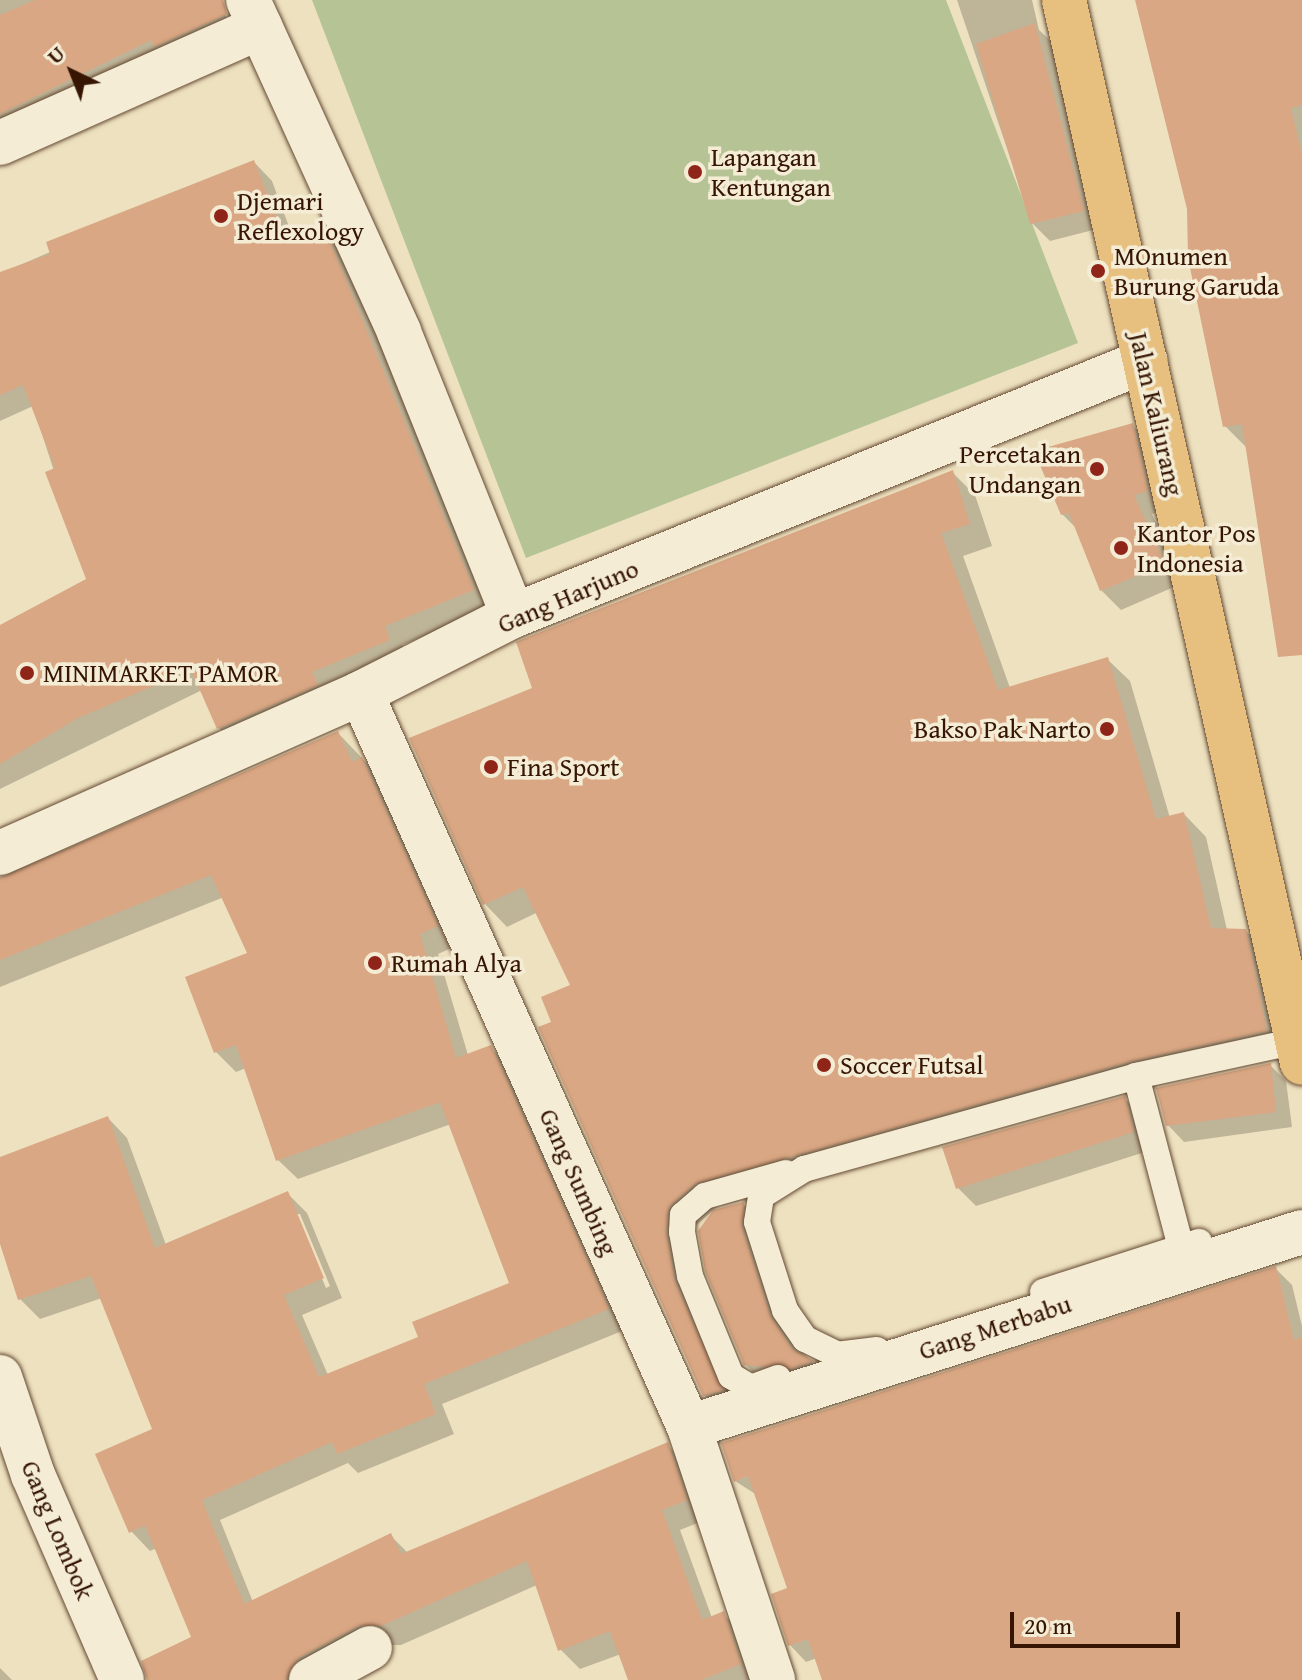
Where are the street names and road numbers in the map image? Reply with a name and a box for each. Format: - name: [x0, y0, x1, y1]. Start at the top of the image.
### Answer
- street label: Jalan Kaliurang: [1123, 329, 1191, 499]
- street label: Gang Harjuno: [493, 552, 643, 640]
- street label: Gang Sumbing: [533, 1104, 625, 1260]
- street label: Gang Merbabu: [915, 1288, 1075, 1366]
- street label: Gang Lombok: [15, 1456, 101, 1604]

